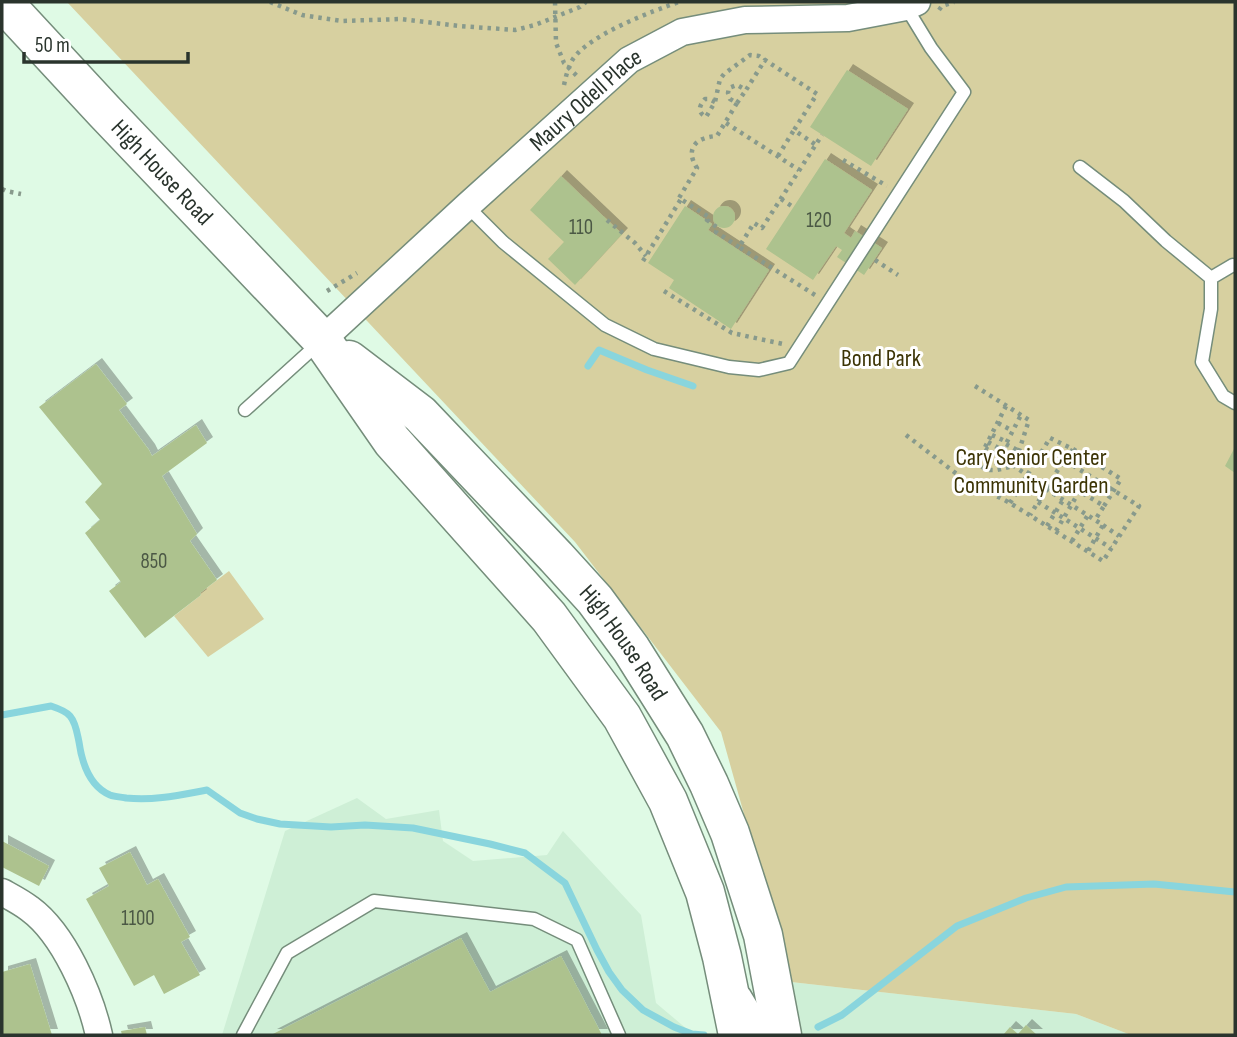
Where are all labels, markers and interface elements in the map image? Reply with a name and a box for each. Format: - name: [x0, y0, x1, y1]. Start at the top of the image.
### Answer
- scale bar: [24, 21, 189, 65]
- text: 50 m: [35, 33, 70, 58]
- street label: Maury Odell Place: [523, 42, 646, 157]
- street label: High House Road: [105, 113, 219, 231]
- house number: 120: [806, 208, 832, 233]
- house number: 110: [569, 215, 593, 240]
- park label: Bond Park: [841, 344, 921, 373]
- park label: Cary Senior Center Community Garden: [954, 443, 1108, 500]
- house number: 850: [141, 549, 168, 574]
- street label: High House Road: [574, 578, 674, 706]
- house number: 1100: [121, 906, 155, 931]

